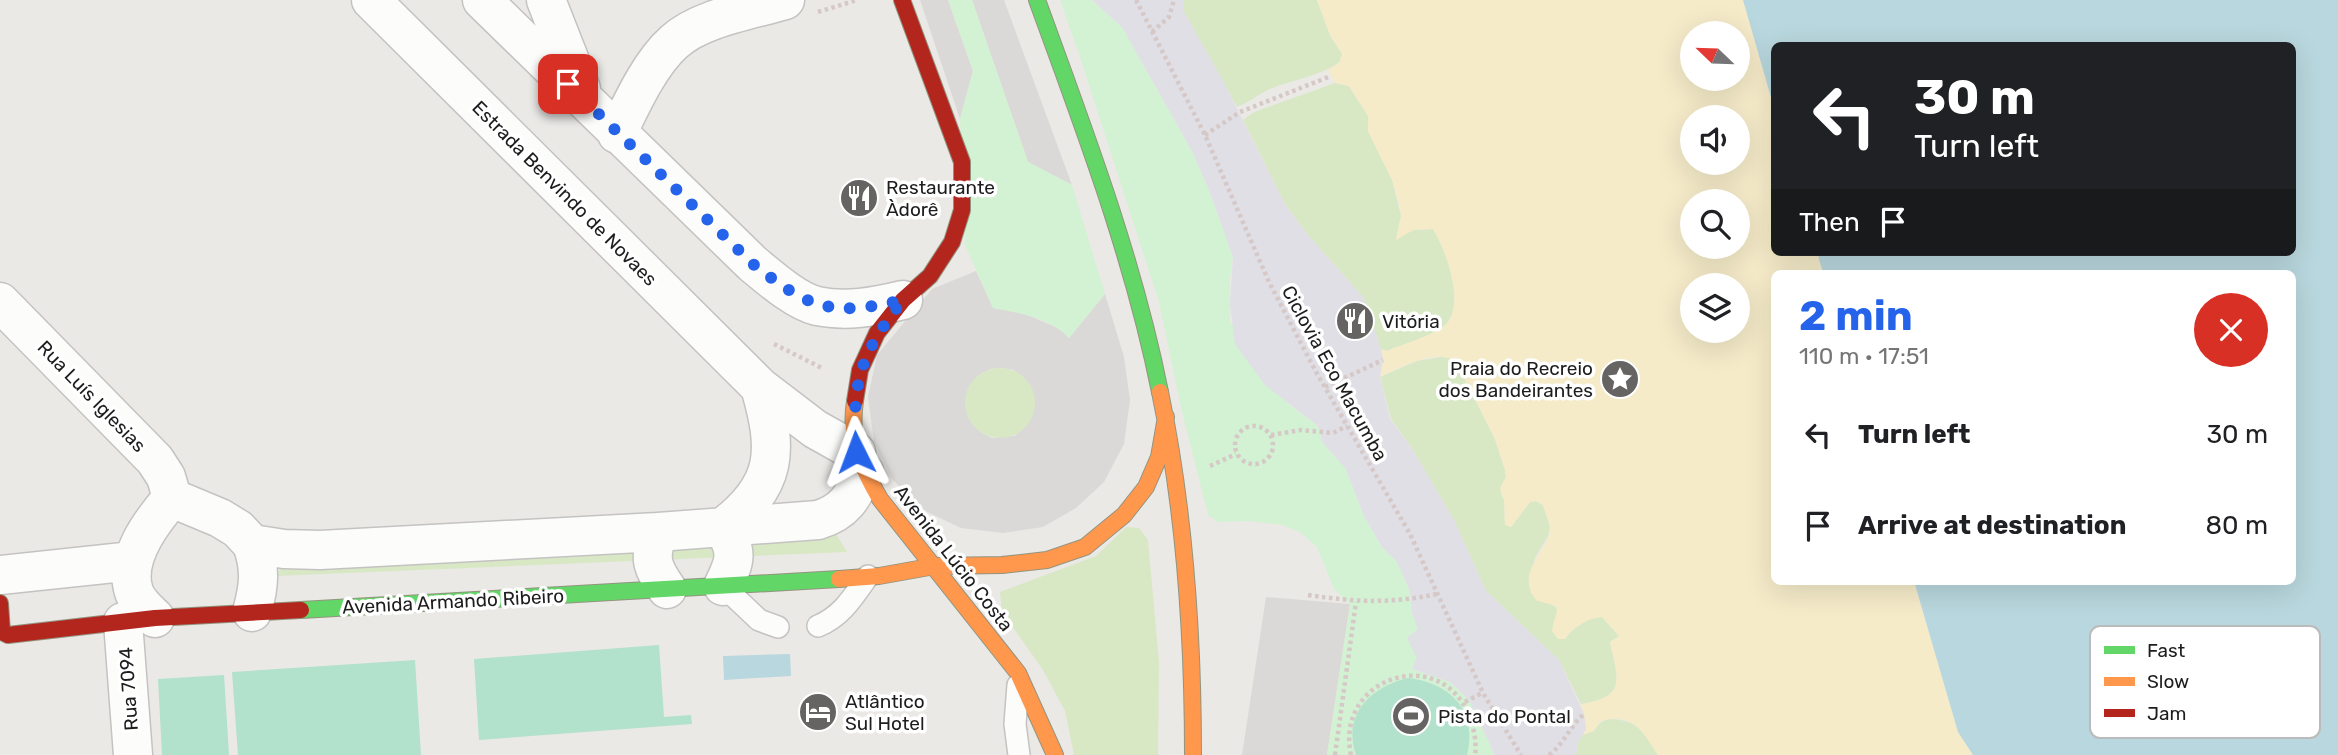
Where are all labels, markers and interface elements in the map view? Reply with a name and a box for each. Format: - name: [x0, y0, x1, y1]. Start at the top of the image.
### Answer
- north arrow: [1680, 21, 1750, 91]
- map controls: [1680, 21, 1750, 343]
- pin: [538, 54, 598, 114]
- icon: arrive: [549, 65, 587, 103]
- text: 30 m: [1914, 68, 2035, 126]
- icon: left: [1799, 70, 1890, 161]
- street label: Estrada Benvindo de Novaes: [467, 96, 662, 291]
- button: sound: [1680, 105, 1750, 175]
- text: Turn left: [1914, 127, 2039, 165]
- place label: Restaurante Àdorê: [886, 176, 995, 221]
- restaurant icon: Restaurante Àdorê: [838, 177, 880, 219]
- button: search: [1680, 189, 1750, 259]
- icon: arrive: [1874, 203, 1912, 241]
- text: Then: [1799, 207, 1860, 238]
- button: layers: [1680, 273, 1750, 343]
- street label: Ciclovia Eco Macumba: [1277, 282, 1392, 465]
- text: 2 min: [1799, 291, 1913, 341]
- button: close: [2194, 293, 2268, 367]
- restaurant icon: Vitória: [1334, 300, 1376, 342]
- place label: Vitória: [1382, 310, 1440, 333]
- street label: Rua Luís Iglesias: [33, 336, 151, 457]
- text: 110 m · 17:51: [1799, 342, 1929, 370]
- place label: Praia do Recreio dos Bandeirantes: [1439, 357, 1593, 402]
- place icon: Praia do Recreio dos Bandeirantes: [1599, 358, 1641, 400]
- position arrow: [819, 415, 893, 489]
- icon: left: [1799, 416, 1837, 454]
- text: Turn left: [1858, 419, 1970, 450]
- text: 30 m: [2206, 419, 2268, 450]
- street label: Avenida Lúcio Costa: [889, 481, 1018, 636]
- icon: arrive: [1799, 507, 1837, 545]
- text: Arrive at destination: [1858, 510, 2126, 541]
- text: 80 m: [2205, 510, 2268, 541]
- street label: Avenida Armando Ribeiro: [341, 584, 565, 619]
- legend: [2090, 626, 2320, 738]
- text: Fast: [2147, 639, 2186, 662]
- street label: Rua 7094: [114, 646, 143, 731]
- text: Slow: [2147, 670, 2189, 693]
- place label: Atlântico Sul Hotel: [845, 690, 925, 735]
- hotel icon: Atlântico Sul Hotel: [797, 691, 839, 733]
- sports icon: Pista do Pontal: [1390, 695, 1432, 737]
- text: Jam: [2147, 702, 2186, 725]
- place label: Pista do Pontal: [1438, 705, 1571, 728]

